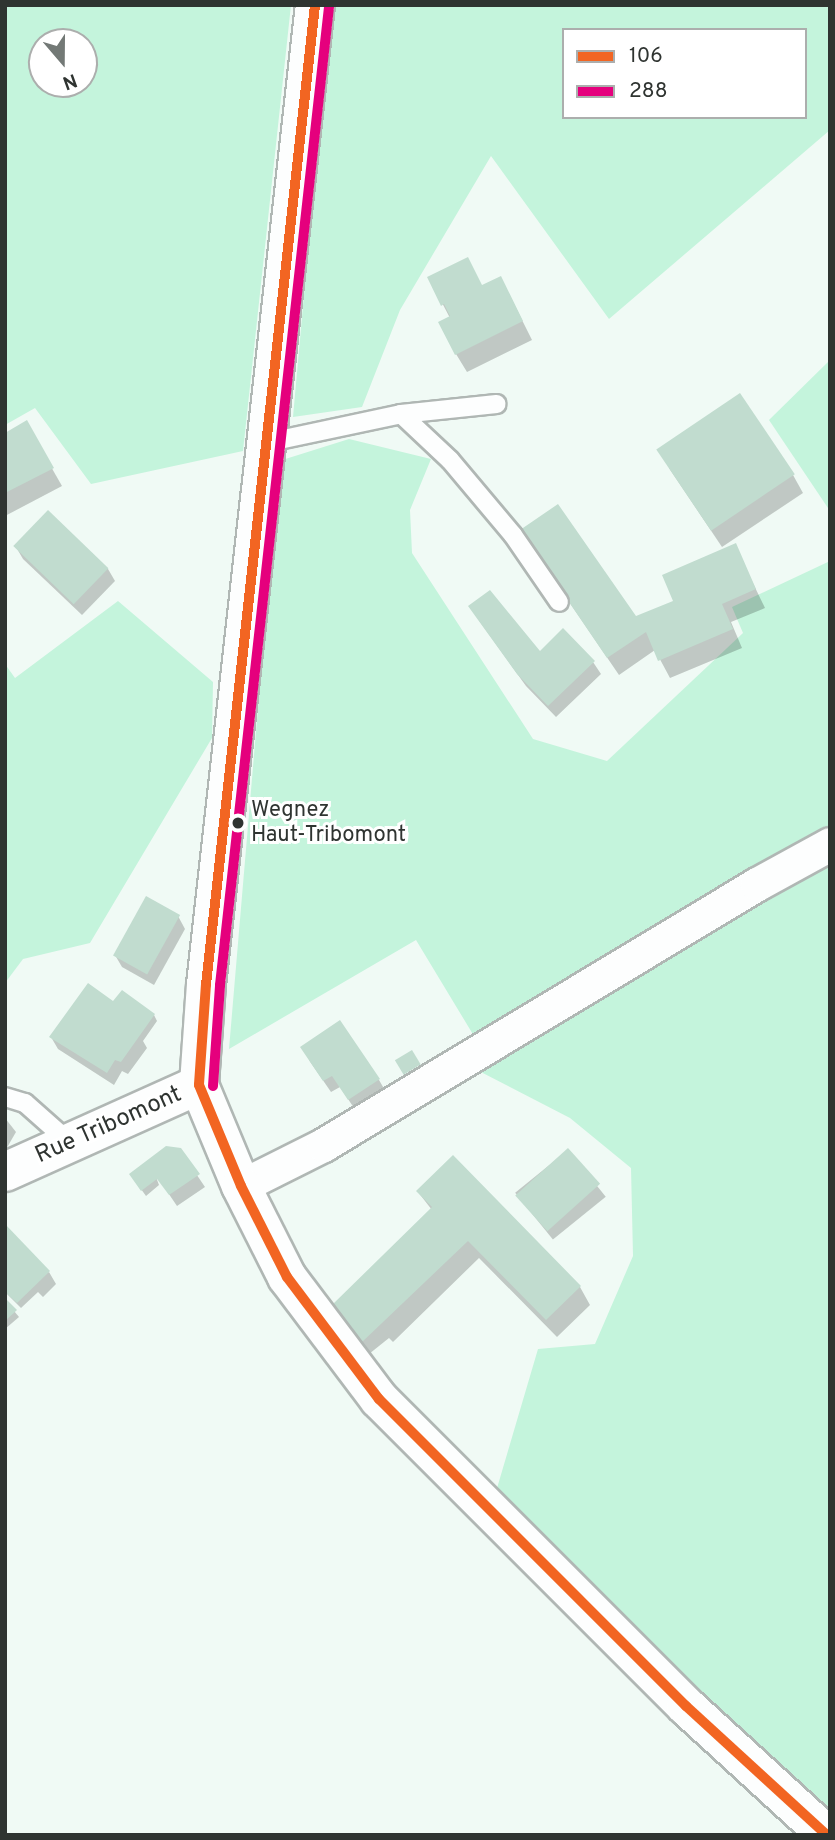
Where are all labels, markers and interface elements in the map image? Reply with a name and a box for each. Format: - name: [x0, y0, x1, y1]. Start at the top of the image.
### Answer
- north arrow: [28, 28, 98, 98]
- legend: [562, 28, 807, 119]
- text: 106: [629, 43, 663, 70]
- text: N: [59, 67, 80, 94]
- text: 288: [629, 78, 668, 105]
- place label: Wegnez Haut-Tribomont: [251, 797, 406, 848]
- marker: Wegnez Haut-Tribomont: [231, 816, 245, 830]
- street label: Rue Tribomont: [31, 1081, 187, 1171]

